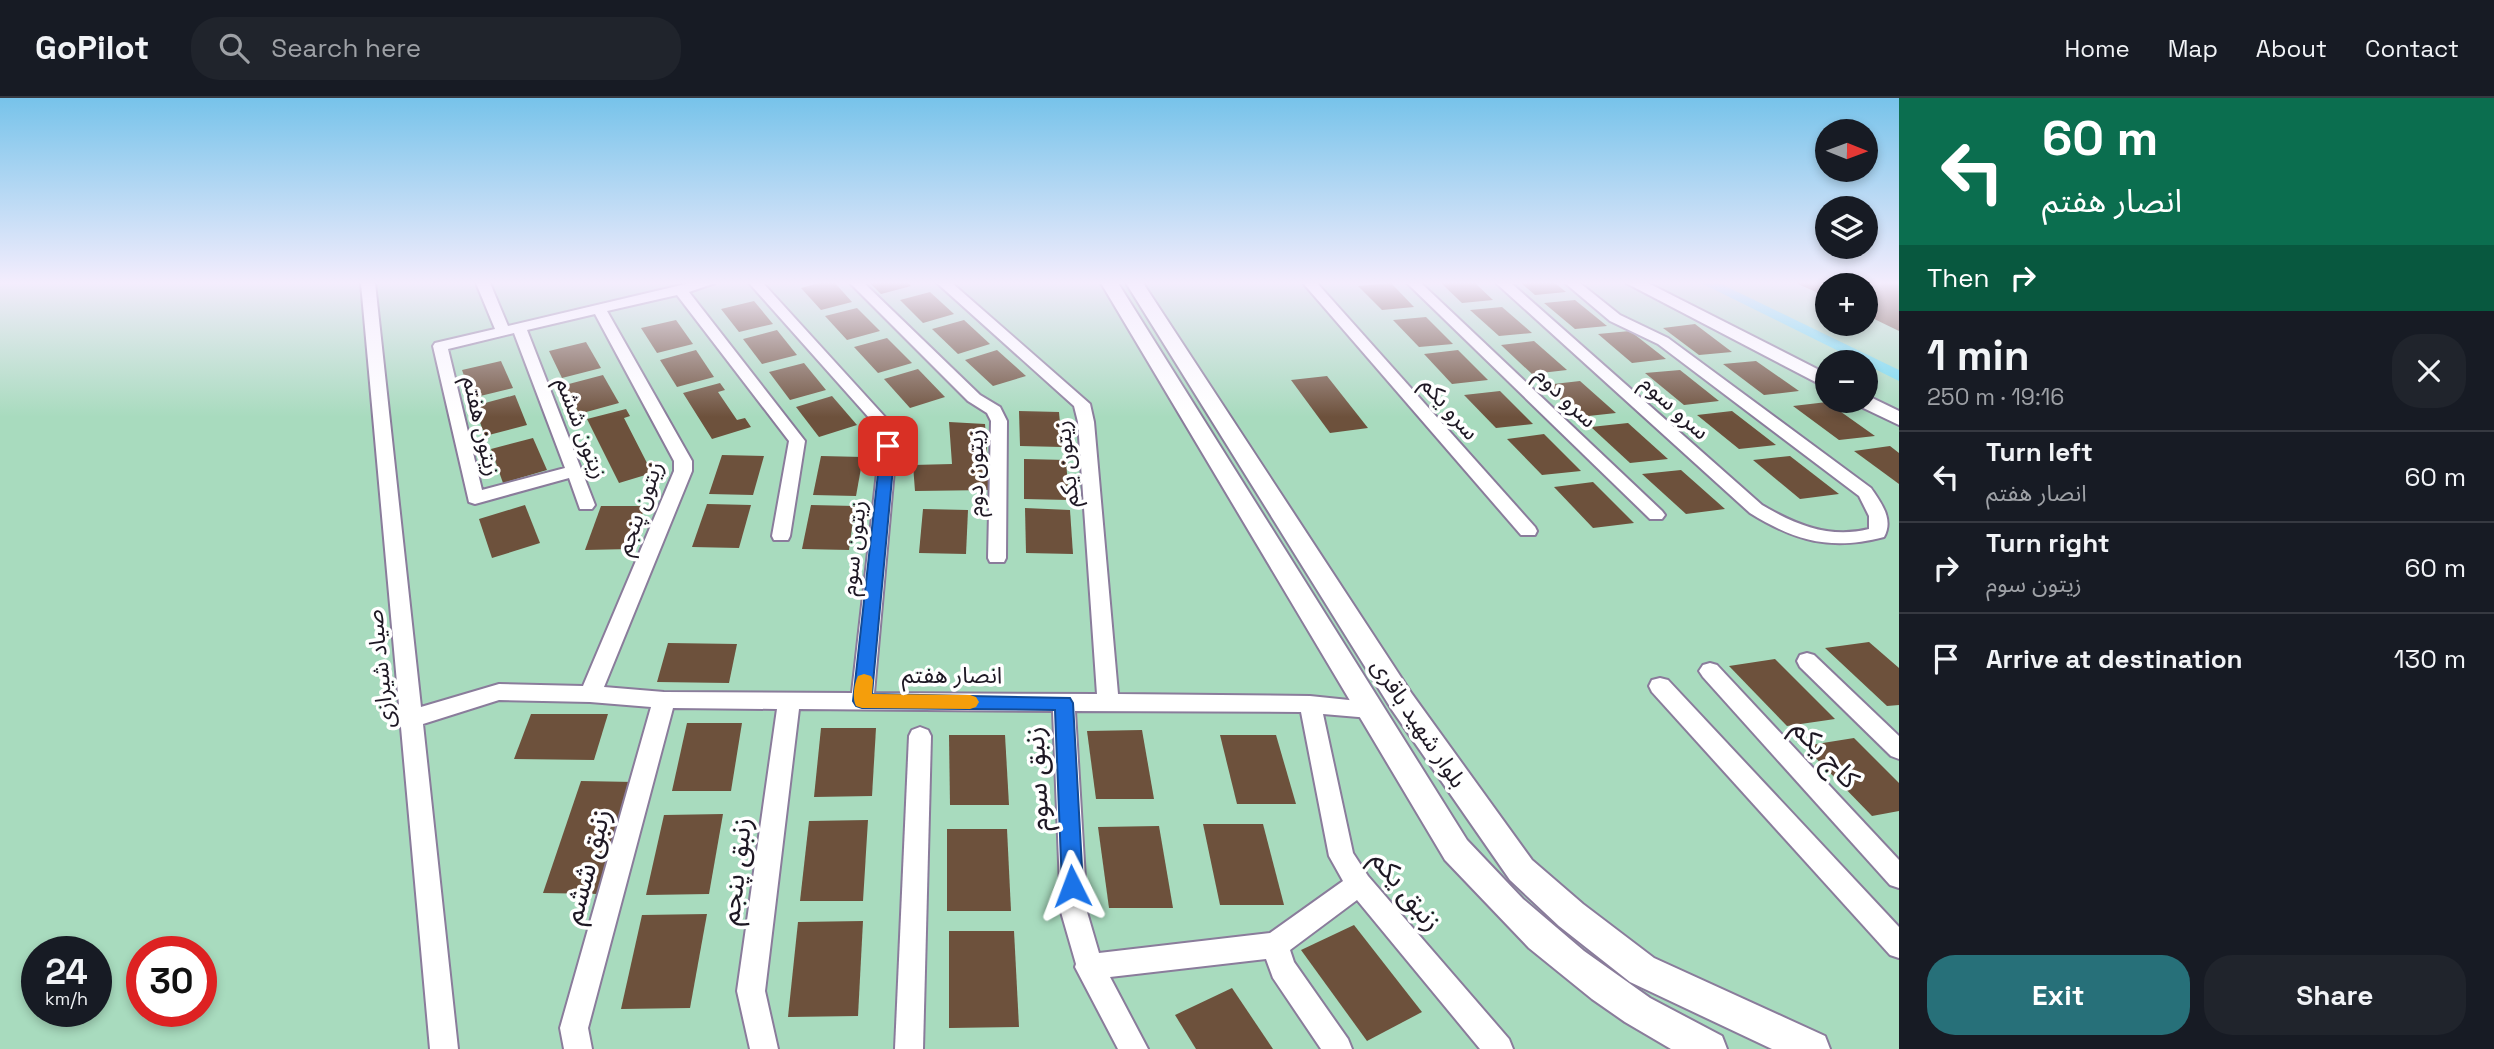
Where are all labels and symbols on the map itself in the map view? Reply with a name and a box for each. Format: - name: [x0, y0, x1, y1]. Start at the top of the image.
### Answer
- north arrow: [1815, 119, 1878, 182]
- street label: سرو دوم: [1526, 360, 1604, 436]
- street label: سرو سوم: [1632, 368, 1716, 448]
- street label: سرو یکم: [1413, 370, 1486, 447]
- street label: زیتون هفتم: [454, 373, 508, 479]
- street label: زیتون ششم: [547, 373, 615, 484]
- pin: [858, 416, 918, 476]
- street label: زیتون یکم: [1047, 419, 1087, 509]
- street label: زیتون دوم: [960, 429, 993, 517]
- street label: زیتون پنجم: [608, 457, 672, 560]
- street label: زیتون سوم: [833, 499, 876, 597]
- street label: صیاد شیرازی: [359, 608, 401, 730]
- street label: بلوار شهید باقری: [1365, 652, 1473, 794]
- street label: انصار هفتم: [902, 660, 1002, 692]
- street label: کاج یکم: [1782, 710, 1868, 799]
- street label: زنبق سوم: [1015, 725, 1060, 832]
- street label: زنبق ششم: [553, 804, 623, 929]
- street label: زنبق پنجم: [711, 815, 763, 927]
- street label: زنبق یکم: [1360, 842, 1451, 941]
- position arrow: [1035, 849, 1109, 923]
- speed limit sign: 30: [126, 936, 217, 1027]

